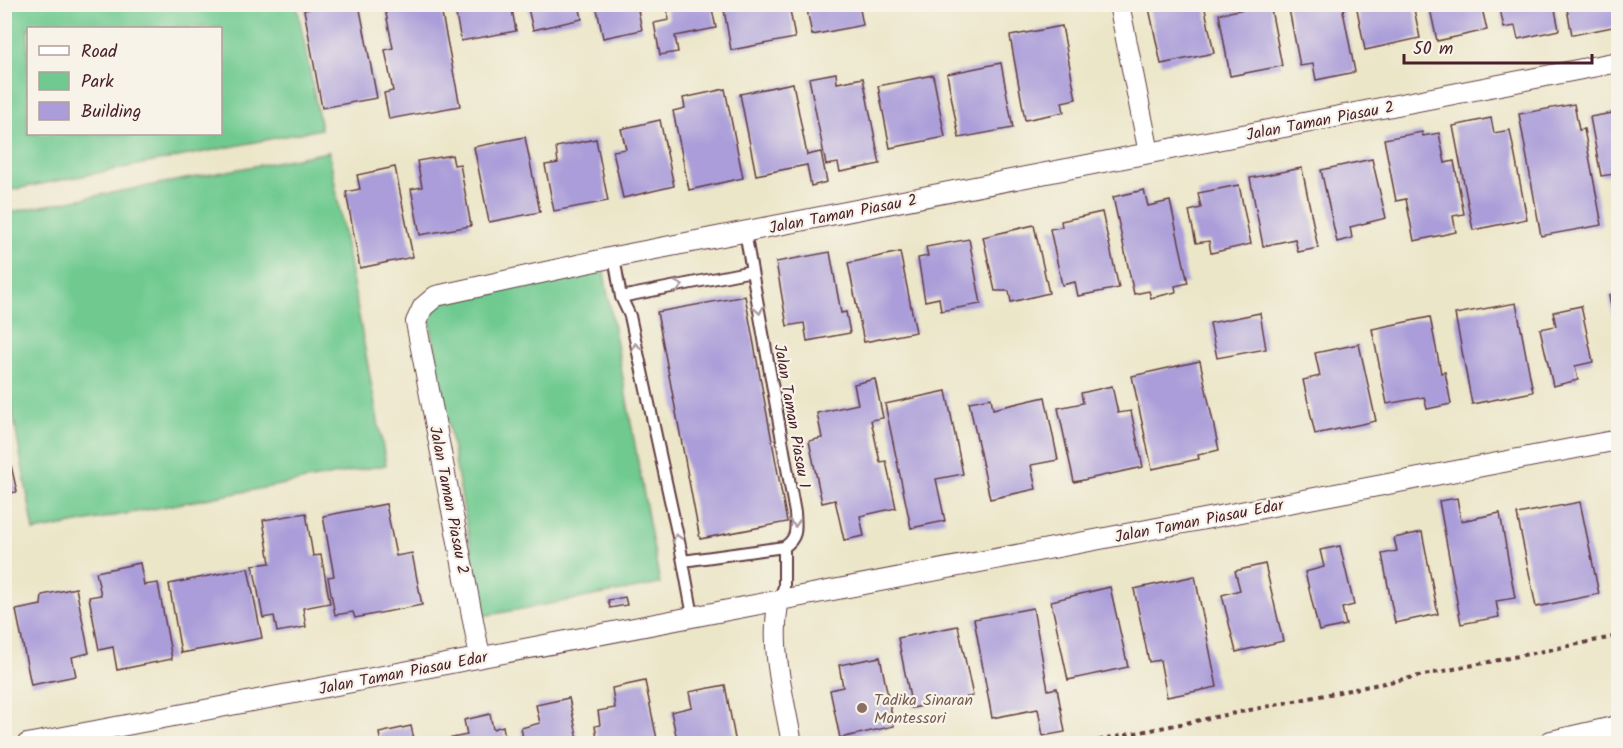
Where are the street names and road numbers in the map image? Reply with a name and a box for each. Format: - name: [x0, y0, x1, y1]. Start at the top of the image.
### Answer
- street label: Jalan Taman Piasau 2: [1244, 95, 1396, 148]
- street label: Jalan Taman Piasau 2: [767, 188, 919, 241]
- street label: Jalan Taman Piasau 1: [767, 342, 817, 490]
- street label: Jalan Taman Piasau 2: [422, 424, 475, 576]
- street label: Jalan Taman Piasau Edar: [1113, 493, 1287, 550]
- street label: Jalan Taman Piasau Edar: [317, 645, 491, 702]

